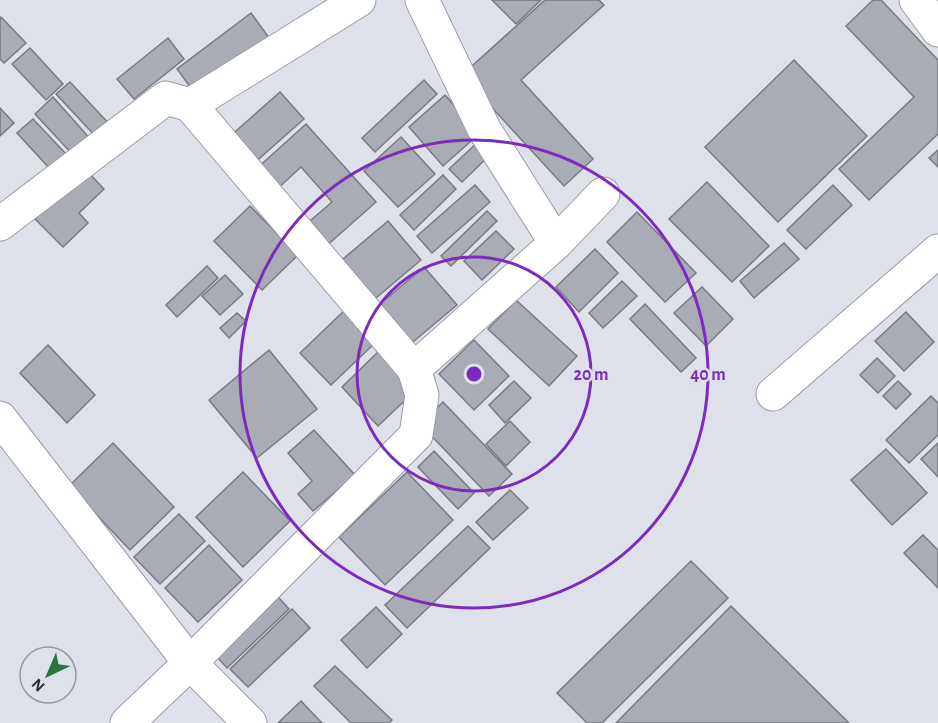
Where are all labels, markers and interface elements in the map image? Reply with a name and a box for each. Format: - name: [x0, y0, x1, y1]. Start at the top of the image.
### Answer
- centre of rings: [464, 364, 484, 384]
- text: 20 m: [573, 366, 609, 384]
- text: 40 m: [690, 366, 726, 384]
- north arrow: [18, 645, 78, 705]
- text: N: [29, 675, 48, 695]

